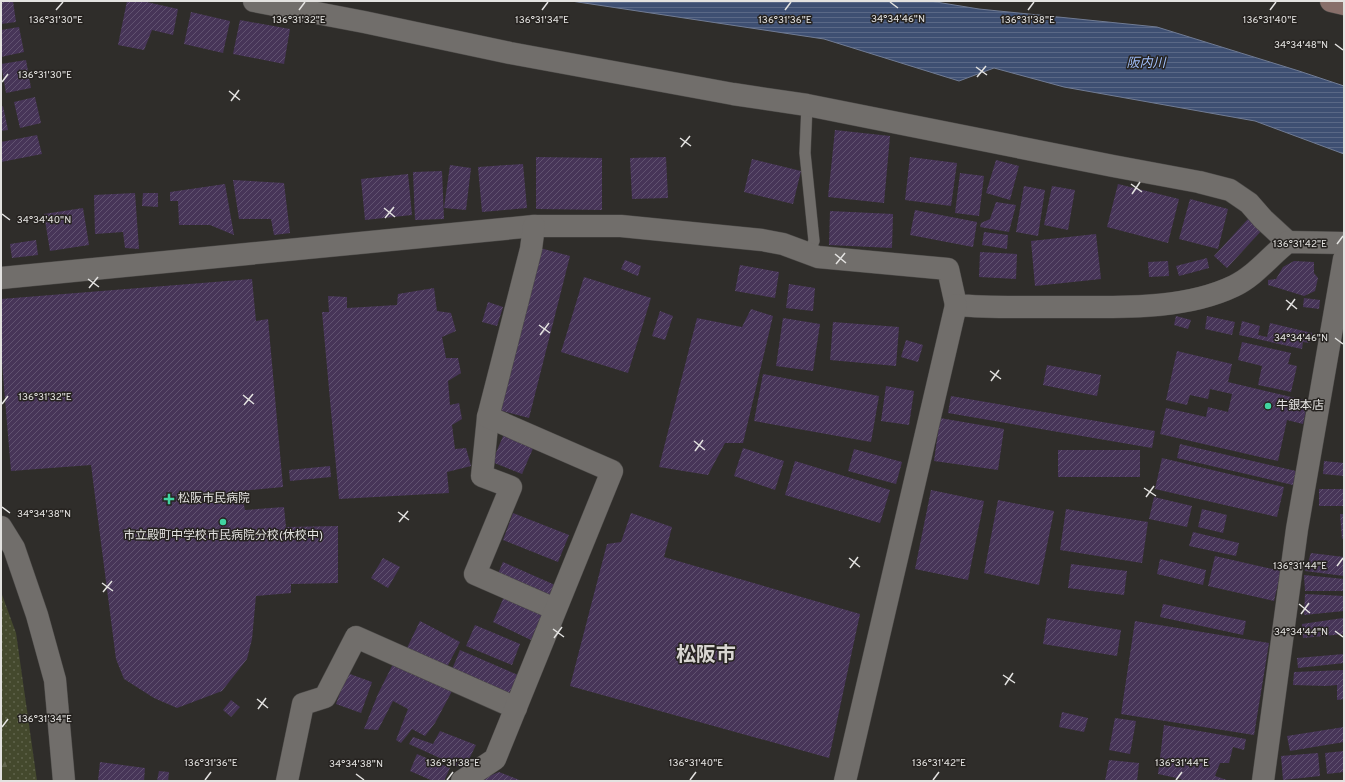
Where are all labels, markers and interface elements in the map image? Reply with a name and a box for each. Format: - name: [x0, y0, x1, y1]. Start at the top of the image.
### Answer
- text: 34°34'46"N: [871, 13, 925, 26]
- text: 136°31'30"E: [29, 14, 83, 27]
- text: 136°31'32"E: [272, 14, 326, 27]
- text: 136°31'34"E: [515, 14, 569, 27]
- text: 136°31'36"E: [758, 14, 812, 27]
- text: 136°31'38"E: [1001, 14, 1055, 27]
- text: 136°31'40"E: [1243, 14, 1297, 27]
- text: 34°34'48"N: [1274, 39, 1328, 52]
- water label: 阪内川: [1126, 56, 1167, 72]
- text: 136°31'30"E: [18, 69, 72, 82]
- text: 34°34'40"N: [17, 214, 71, 227]
- text: 136°31'42"E: [1273, 238, 1327, 251]
- text: 34°34'46"N: [1274, 332, 1328, 345]
- text: 136°31'32"E: [18, 391, 72, 404]
- place label: 牛銀本店: [1276, 398, 1324, 414]
- marker: 牛銀本店: [1263, 401, 1273, 411]
- place label: 松阪市民病院: [178, 491, 250, 507]
- marker: 松阪市民病院: [163, 493, 175, 505]
- text: 34°34'38"N: [17, 508, 71, 521]
- marker: 市立殿町中学校市民病院分校(休校中): [218, 517, 228, 527]
- place label: 市立殿町中学校市民病院分校(休校中): [123, 528, 323, 544]
- text: 136°31'44"E: [1273, 560, 1327, 573]
- text: 34°34'44"N: [1274, 626, 1328, 639]
- district label: 松阪市: [676, 643, 736, 669]
- text: 136°31'34"E: [18, 713, 72, 726]
- text: 136°31'36"E: [184, 757, 238, 770]
- text: 136°31'38"E: [426, 757, 480, 770]
- text: 136°31'40"E: [669, 757, 723, 770]
- text: 136°31'42"E: [912, 757, 966, 770]
- text: 136°31'44"E: [1155, 757, 1209, 770]
- text: 34°34'38"N: [329, 758, 383, 771]

